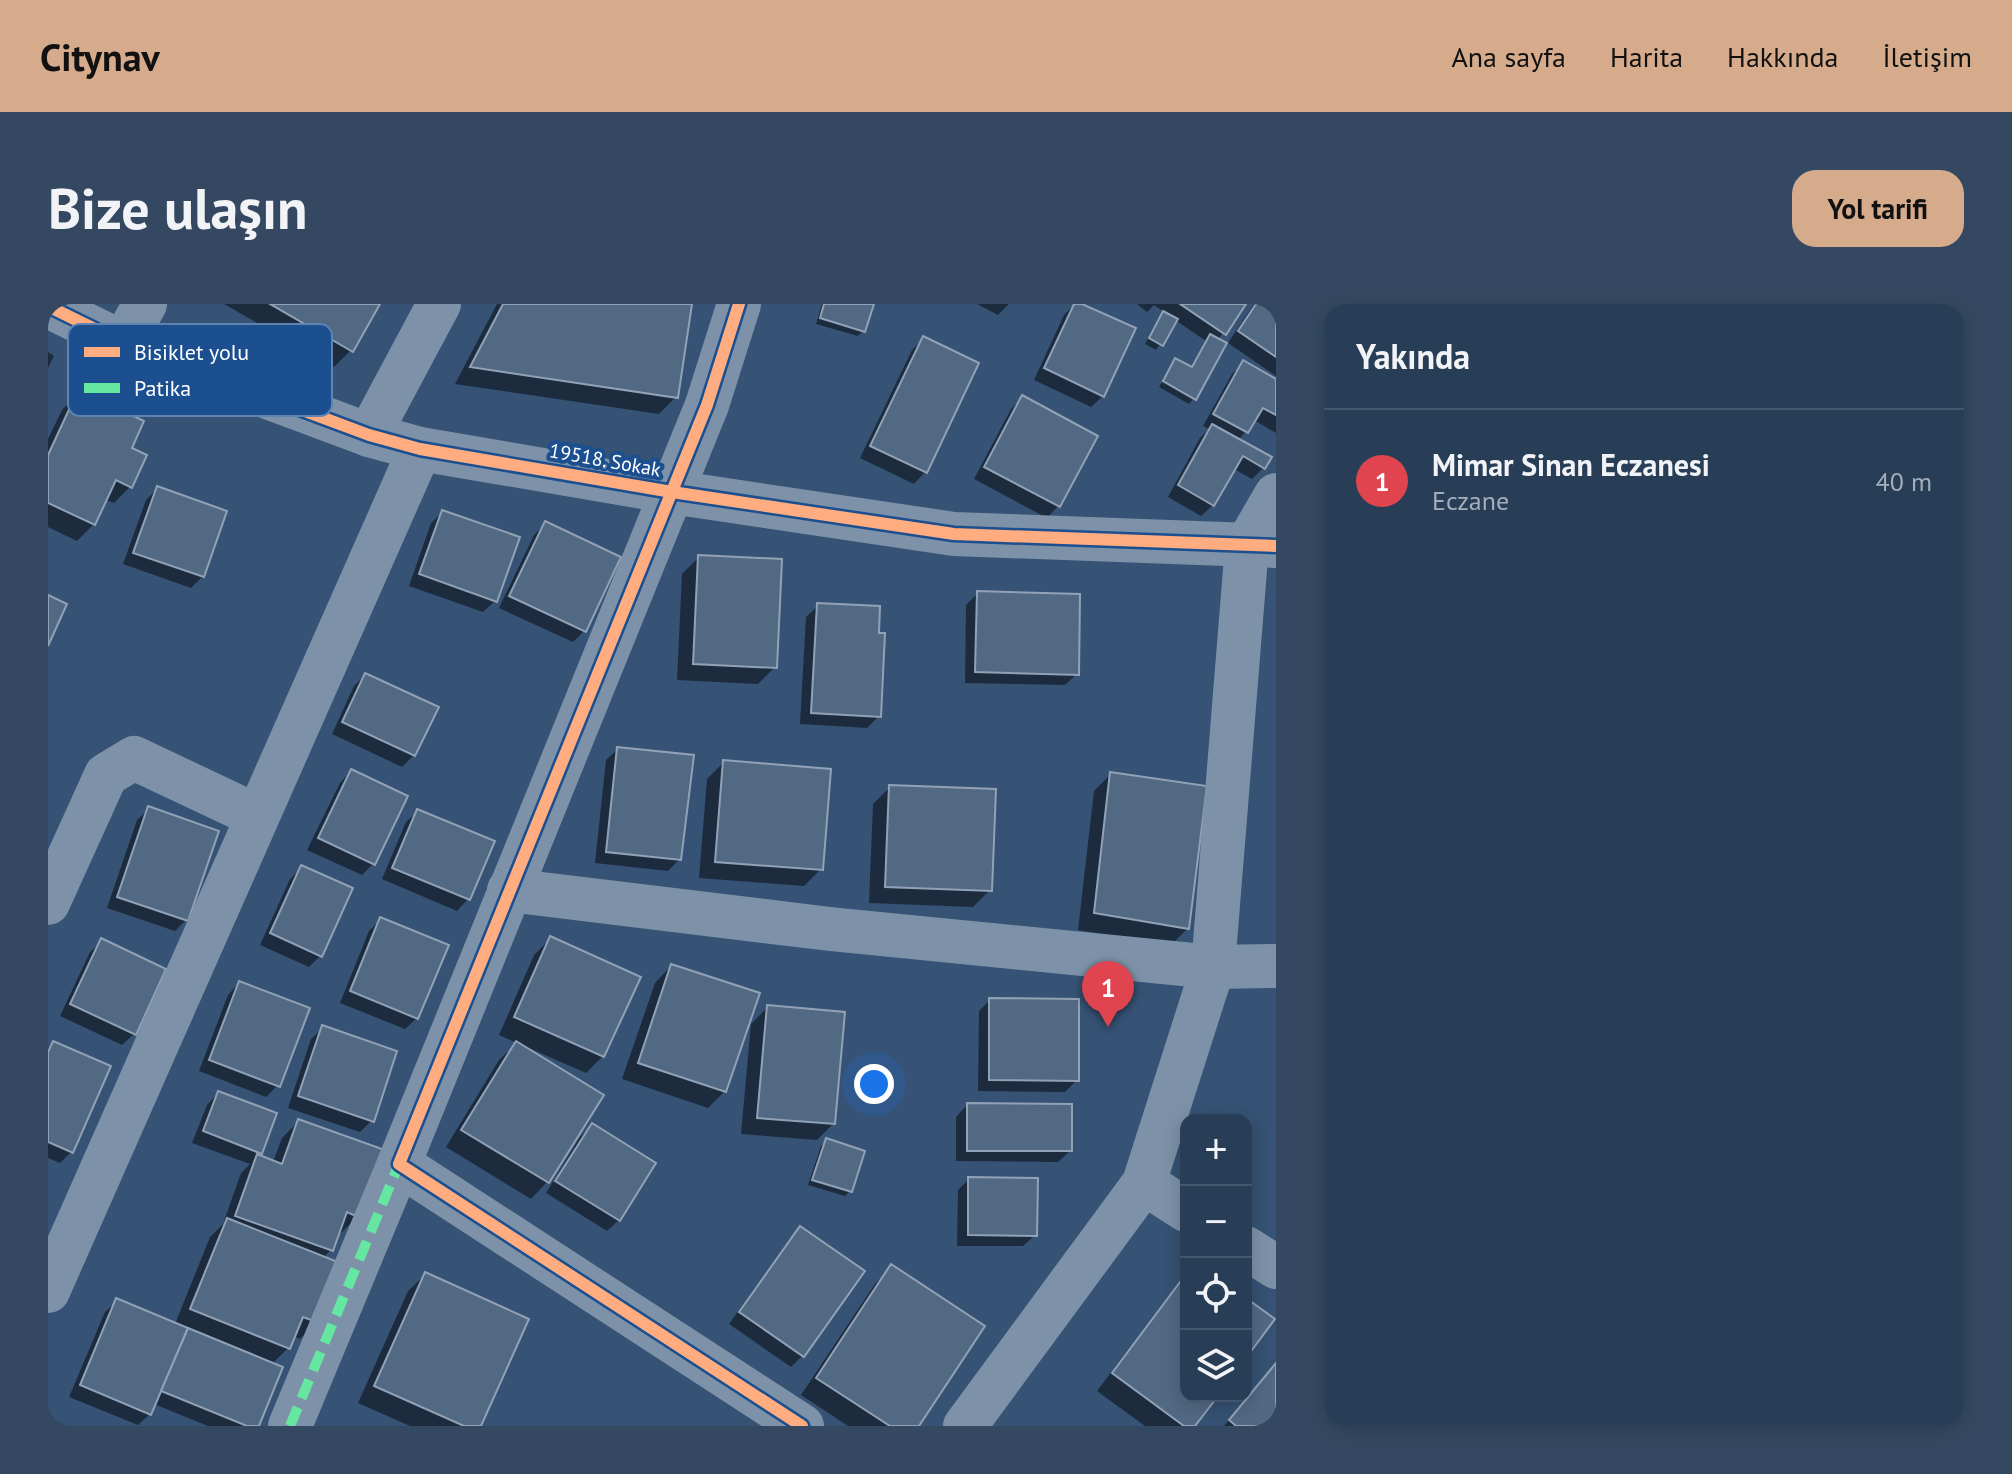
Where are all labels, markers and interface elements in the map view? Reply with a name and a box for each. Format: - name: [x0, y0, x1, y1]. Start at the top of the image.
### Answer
- text: Citynav: [40, 32, 160, 81]
- text: Ana sayfa: [1451, 38, 1566, 75]
- text: Harita: [1610, 38, 1683, 75]
- text: Hakkında: [1727, 38, 1838, 75]
- text: İletişim: [1882, 38, 1972, 75]
- button: Yol tarifi: [1792, 170, 1964, 247]
- text: Bize ulaşın: [48, 172, 308, 244]
- legend: [68, 324, 332, 416]
- text: Yakında: [1356, 334, 1470, 378]
- text: Bisiklet yolu: [134, 338, 249, 366]
- text: Patika: [134, 374, 191, 402]
- street label: 19518. Sokak: [547, 437, 663, 483]
- text: Mimar Sinan Eczanesi: [1432, 445, 1710, 484]
- text: 1: [1375, 465, 1389, 498]
- text: 40 m: [1876, 465, 1932, 498]
- text: Eczane: [1432, 484, 1509, 517]
- pin: 1: [1082, 961, 1134, 1027]
- your location: [854, 1064, 894, 1104]
- map controls: [1180, 1114, 1252, 1402]
- button: +: [1180, 1114, 1252, 1186]
- button: −: [1180, 1186, 1252, 1258]
- button: locate: [1180, 1258, 1252, 1330]
- button: layers: [1180, 1330, 1252, 1402]

